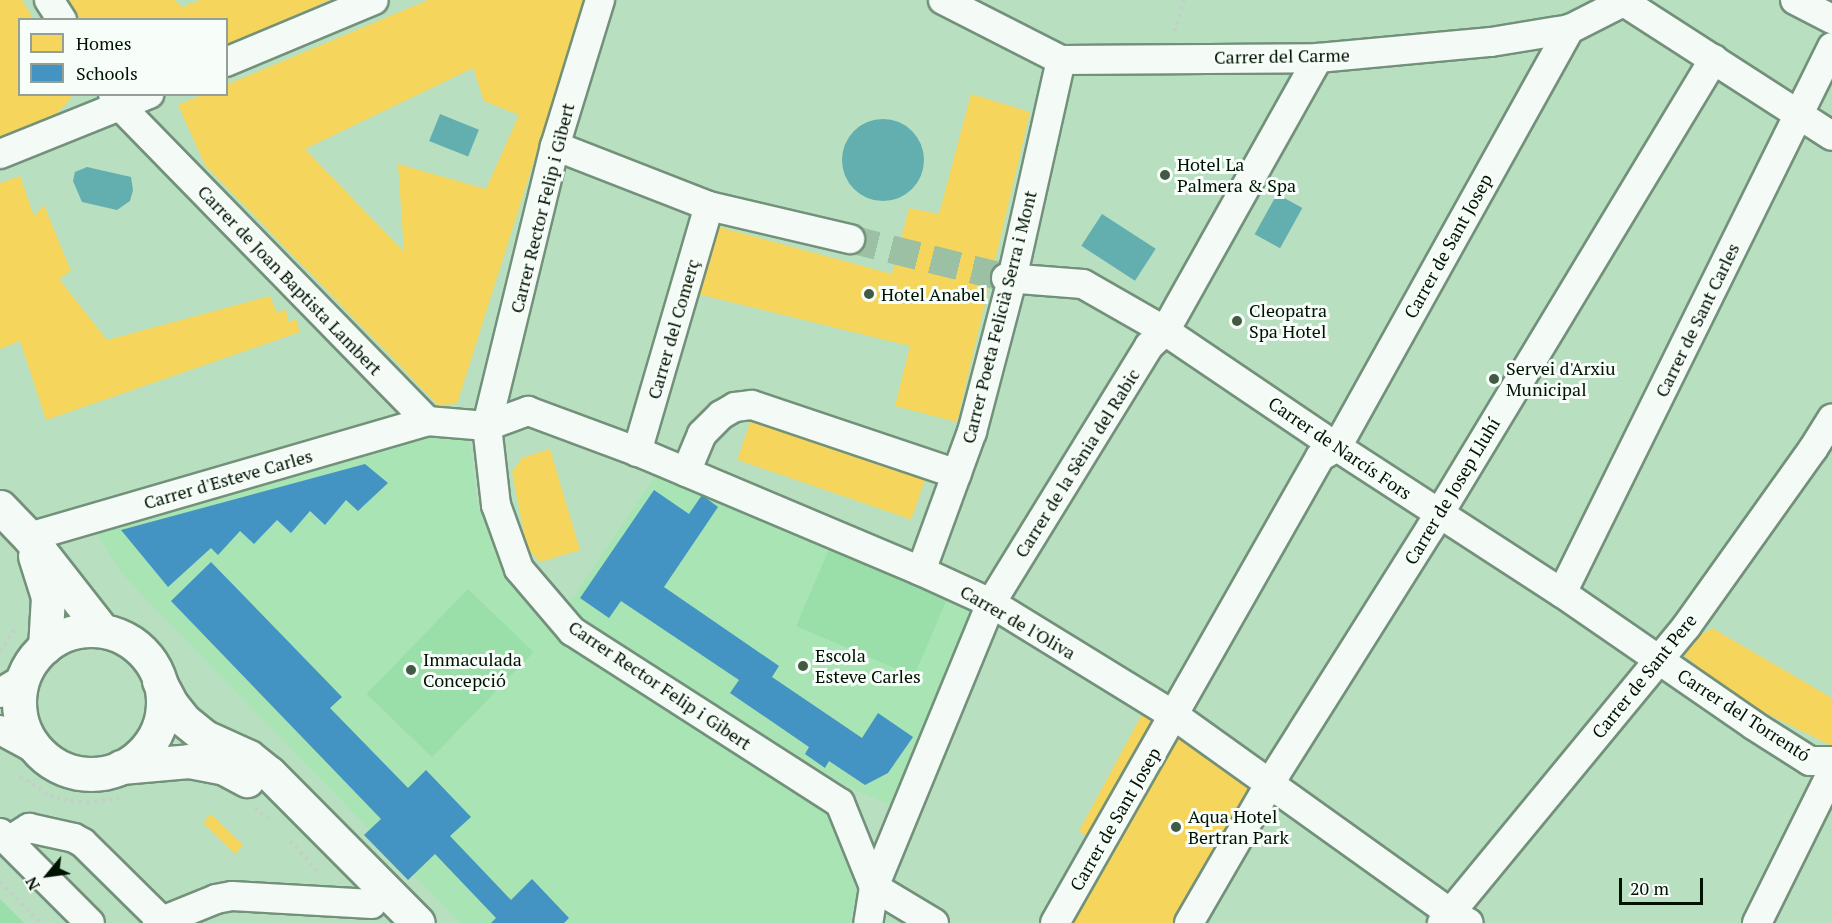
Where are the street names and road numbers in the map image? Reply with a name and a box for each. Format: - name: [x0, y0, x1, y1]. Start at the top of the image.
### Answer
- street label: Carrer del Carme: [1214, 44, 1350, 68]
- street label: Carrer Rector Felip i Gibert: [505, 101, 579, 315]
- street label: Carrer de Sant Josep: [1399, 170, 1497, 322]
- street label: Carrer de Joan Baptista Lambert: [193, 181, 387, 379]
- street label: Carrer Poeta Felicià Serra i Mont: [957, 188, 1041, 446]
- street label: Carrer de Sant Carles: [1650, 239, 1744, 401]
- street label: Carrer del Comerç: [643, 256, 703, 402]
- street label: Carrer de la Sènia del Rabic: [1010, 365, 1144, 561]
- street label: Carrer de Narcís Fors: [1264, 392, 1416, 504]
- street label: Carrer de Josep Lluhí: [1400, 414, 1504, 568]
- street label: Carrer d'Esteve Carles: [141, 445, 315, 513]
- street label: Carrer de l'Oliva: [956, 580, 1080, 664]
- street label: Carrer de Sant Pere: [1587, 609, 1701, 743]
- street label: Carrer Rector Felip i Gibert: [565, 616, 755, 754]
- street label: Carrer del Torrentó: [1674, 664, 1814, 766]
- street label: Carrer de Sant Josep: [1065, 744, 1165, 894]

